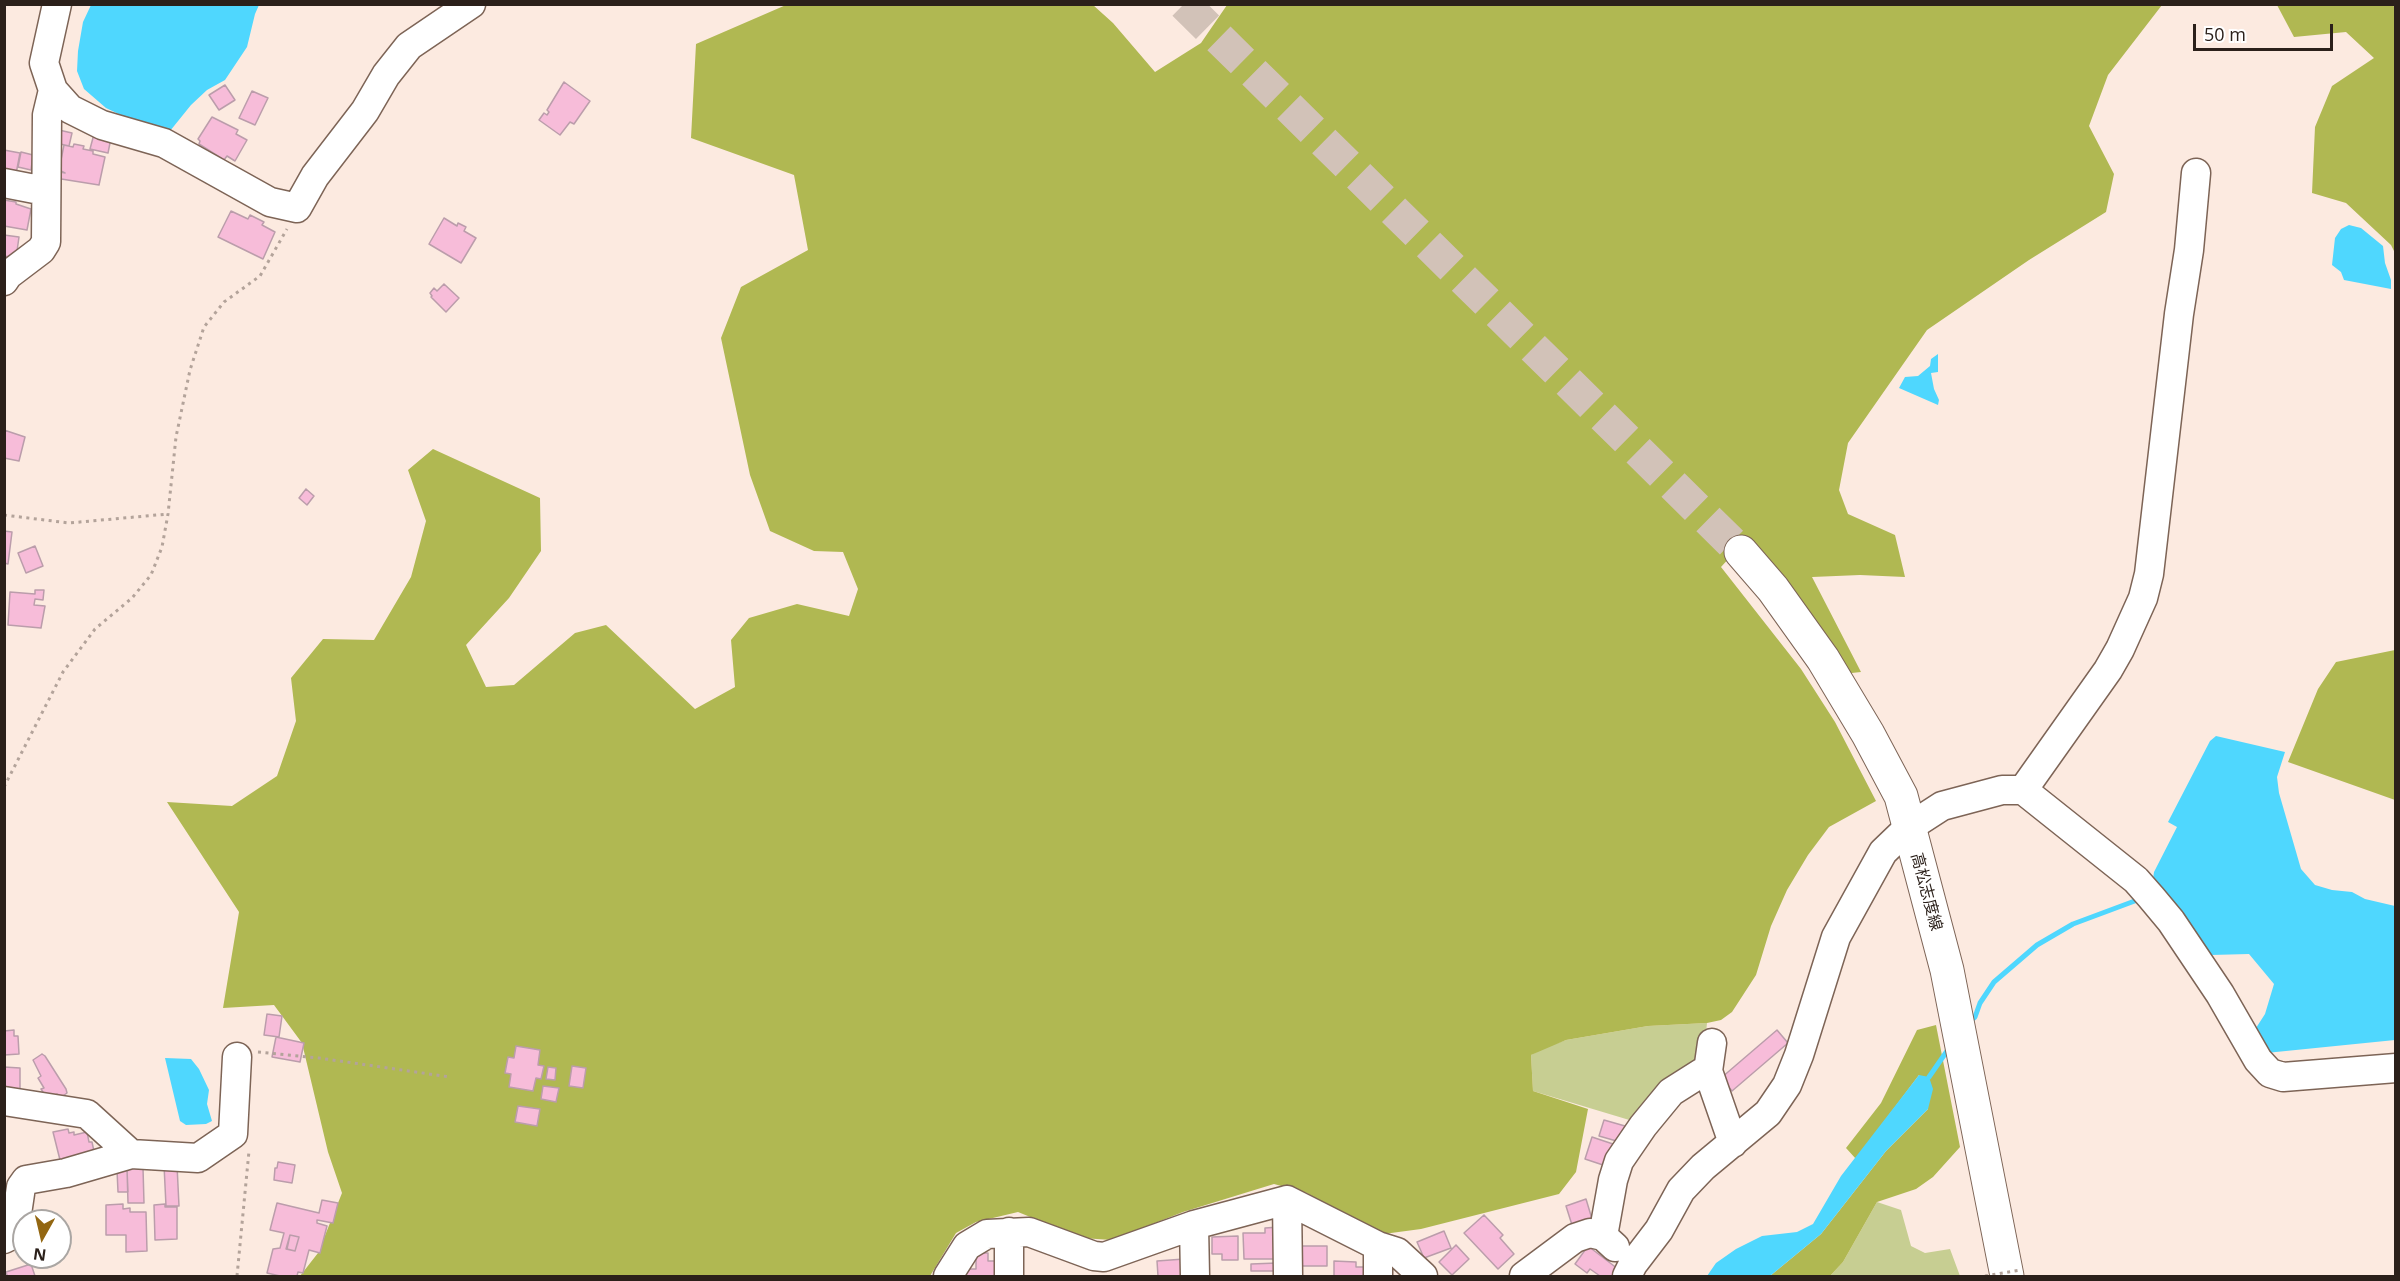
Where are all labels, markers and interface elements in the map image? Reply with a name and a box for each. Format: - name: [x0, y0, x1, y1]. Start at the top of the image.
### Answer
- scale bar: [2196, 12, 2336, 50]
- text: 50 m: [2204, 22, 2246, 46]
- street label: 高松志度線: [1906, 851, 1946, 933]
- north arrow: [12, 1209, 72, 1269]
- text: N: [32, 1243, 48, 1267]

